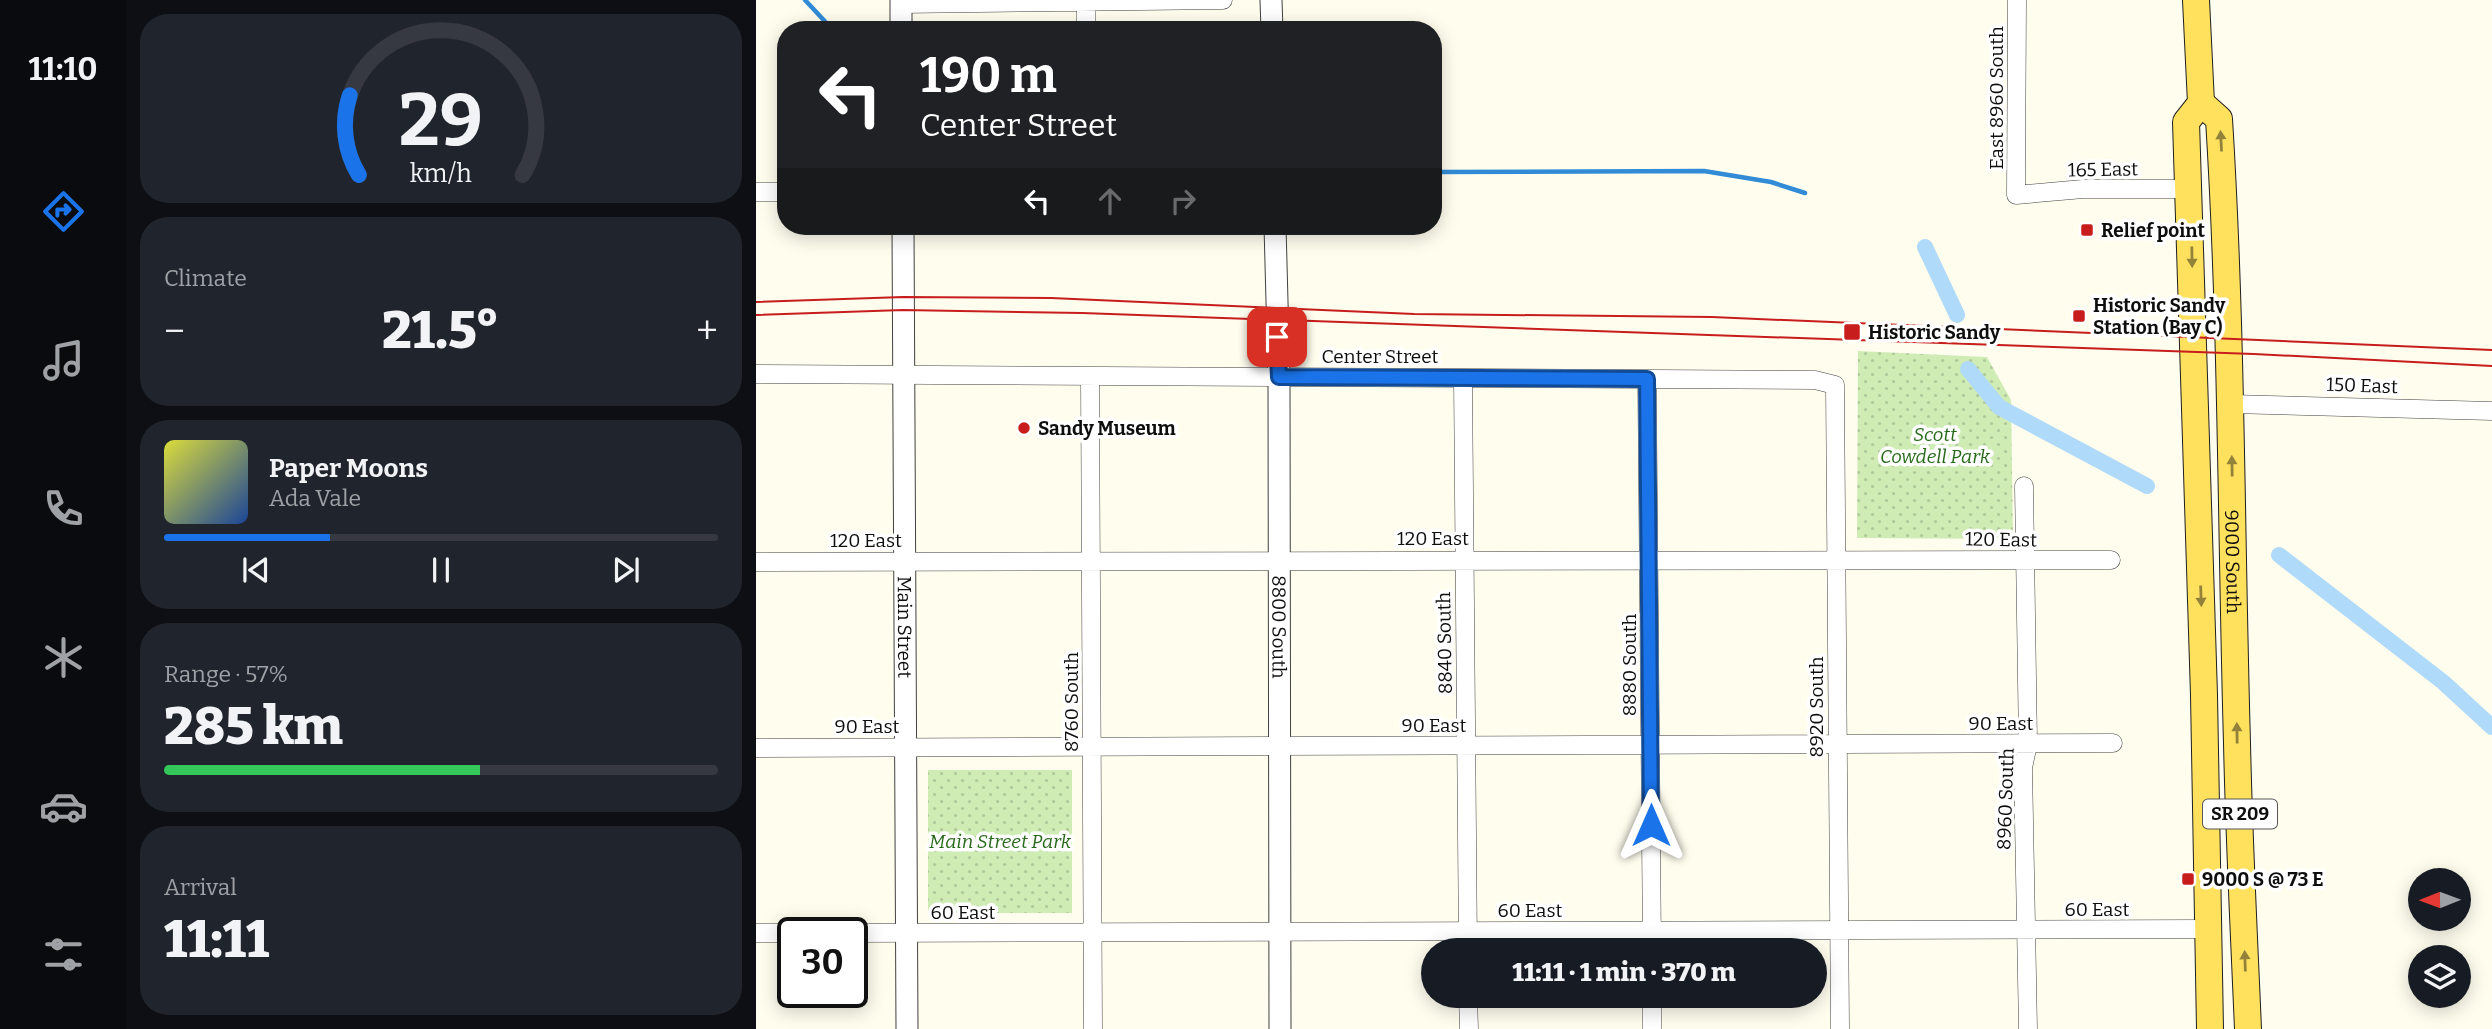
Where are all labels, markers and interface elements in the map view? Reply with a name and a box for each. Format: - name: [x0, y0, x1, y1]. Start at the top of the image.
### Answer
- street label: East 8960 South: [1985, 26, 2008, 170]
- text: 190 m: [920, 46, 1057, 105]
- icon: left: [805, 49, 896, 140]
- text: 11:10: [28, 50, 98, 88]
- text: 29: [399, 77, 483, 164]
- text: Center Street: [920, 106, 1117, 144]
- one-way arrow: [2215, 130, 2226, 152]
- street label: 165 East: [2068, 157, 2138, 182]
- text: km/h: [410, 158, 472, 188]
- icon: left: [1018, 182, 1056, 220]
- icon: ahead: [1091, 182, 1129, 220]
- icon: right: [1164, 182, 1202, 220]
- icon: directions: [39, 187, 88, 236]
- place label: Relief point: [2101, 219, 2205, 242]
- marker: Relief point: [2079, 222, 2095, 238]
- one-way arrow: [2186, 246, 2198, 268]
- text: Climate: [164, 264, 247, 292]
- place label: Historic Sandy Station (Bay C): [2093, 294, 2226, 339]
- text: 21.5°: [382, 299, 499, 362]
- pin: [1247, 307, 1307, 367]
- text: −: [164, 308, 185, 354]
- text: +: [696, 308, 718, 354]
- marker: Historic Sandy Station (Bay C): [2071, 308, 2087, 324]
- icon: arrive: [1258, 318, 1296, 356]
- place label: Historic Sandy: [1868, 321, 2001, 344]
- marker: Historic Sandy: [1842, 322, 1862, 342]
- icon: music: [39, 336, 88, 385]
- street label: Center Street: [1321, 345, 1439, 368]
- street label: 150 East: [2326, 373, 2398, 398]
- place label: Sandy Museum: [1038, 417, 1176, 440]
- marker: Sandy Museum: [1016, 420, 1032, 436]
- park label: Scott Cowdell Park: [1880, 423, 1991, 468]
- text: Paper Moons: [269, 453, 428, 484]
- one-way arrow: [2226, 454, 2237, 476]
- icon: phone: [39, 484, 88, 533]
- text: Ada Vale: [269, 484, 361, 512]
- street label: 9000 South: [2220, 510, 2245, 614]
- street label: 120 East: [1397, 527, 1469, 550]
- street label: 120 East: [1965, 527, 2037, 552]
- street label: 120 East: [830, 529, 902, 552]
- icon: previous: [237, 551, 275, 589]
- icon: pause: [422, 551, 460, 589]
- icon: next: [607, 551, 645, 589]
- street label: 8800 South: [1267, 575, 1290, 679]
- street label: Main Street: [893, 576, 916, 678]
- one-way arrow: [2195, 585, 2206, 607]
- street label: 8840 South: [1432, 591, 1457, 694]
- street label: 8880 South: [1618, 614, 1641, 716]
- icon: climate: [39, 633, 88, 682]
- street label: 8760 South: [1060, 652, 1083, 752]
- street label: 8920 South: [1805, 656, 1828, 758]
- text: Range · 57%: [164, 660, 288, 688]
- text: 285 km: [164, 695, 343, 758]
- street label: 90 East: [1969, 712, 2034, 735]
- street label: 90 East: [1402, 714, 1467, 737]
- street label: 90 East: [835, 715, 900, 738]
- one-way arrow: [2231, 722, 2242, 744]
- street label: 8960 South: [1992, 747, 2019, 850]
- icon: car: [39, 782, 88, 831]
- position arrow: [1614, 788, 1688, 862]
- road number: SR 209: [2203, 800, 2277, 828]
- park label: Main Street Park: [929, 830, 1072, 853]
- place label: 9000 S @ 73 E: [2202, 868, 2323, 891]
- north arrow: [2408, 868, 2471, 931]
- map controls: [2408, 868, 2471, 1008]
- marker: 9000 S @ 73 E: [2180, 871, 2196, 887]
- text: Arrival: [164, 873, 237, 901]
- street label: 60 East: [2065, 898, 2130, 921]
- street label: 60 East: [1498, 899, 1563, 922]
- street label: 60 East: [931, 901, 996, 924]
- text: 11:11: [164, 908, 269, 971]
- speed limit sign: 30: [777, 917, 868, 1008]
- icon: filters: [39, 930, 88, 979]
- button: layers: [2408, 945, 2471, 1008]
- one-way arrow: [2240, 950, 2251, 972]
- text: 11:11 · 1 min · 370 m: [1512, 957, 1736, 988]

